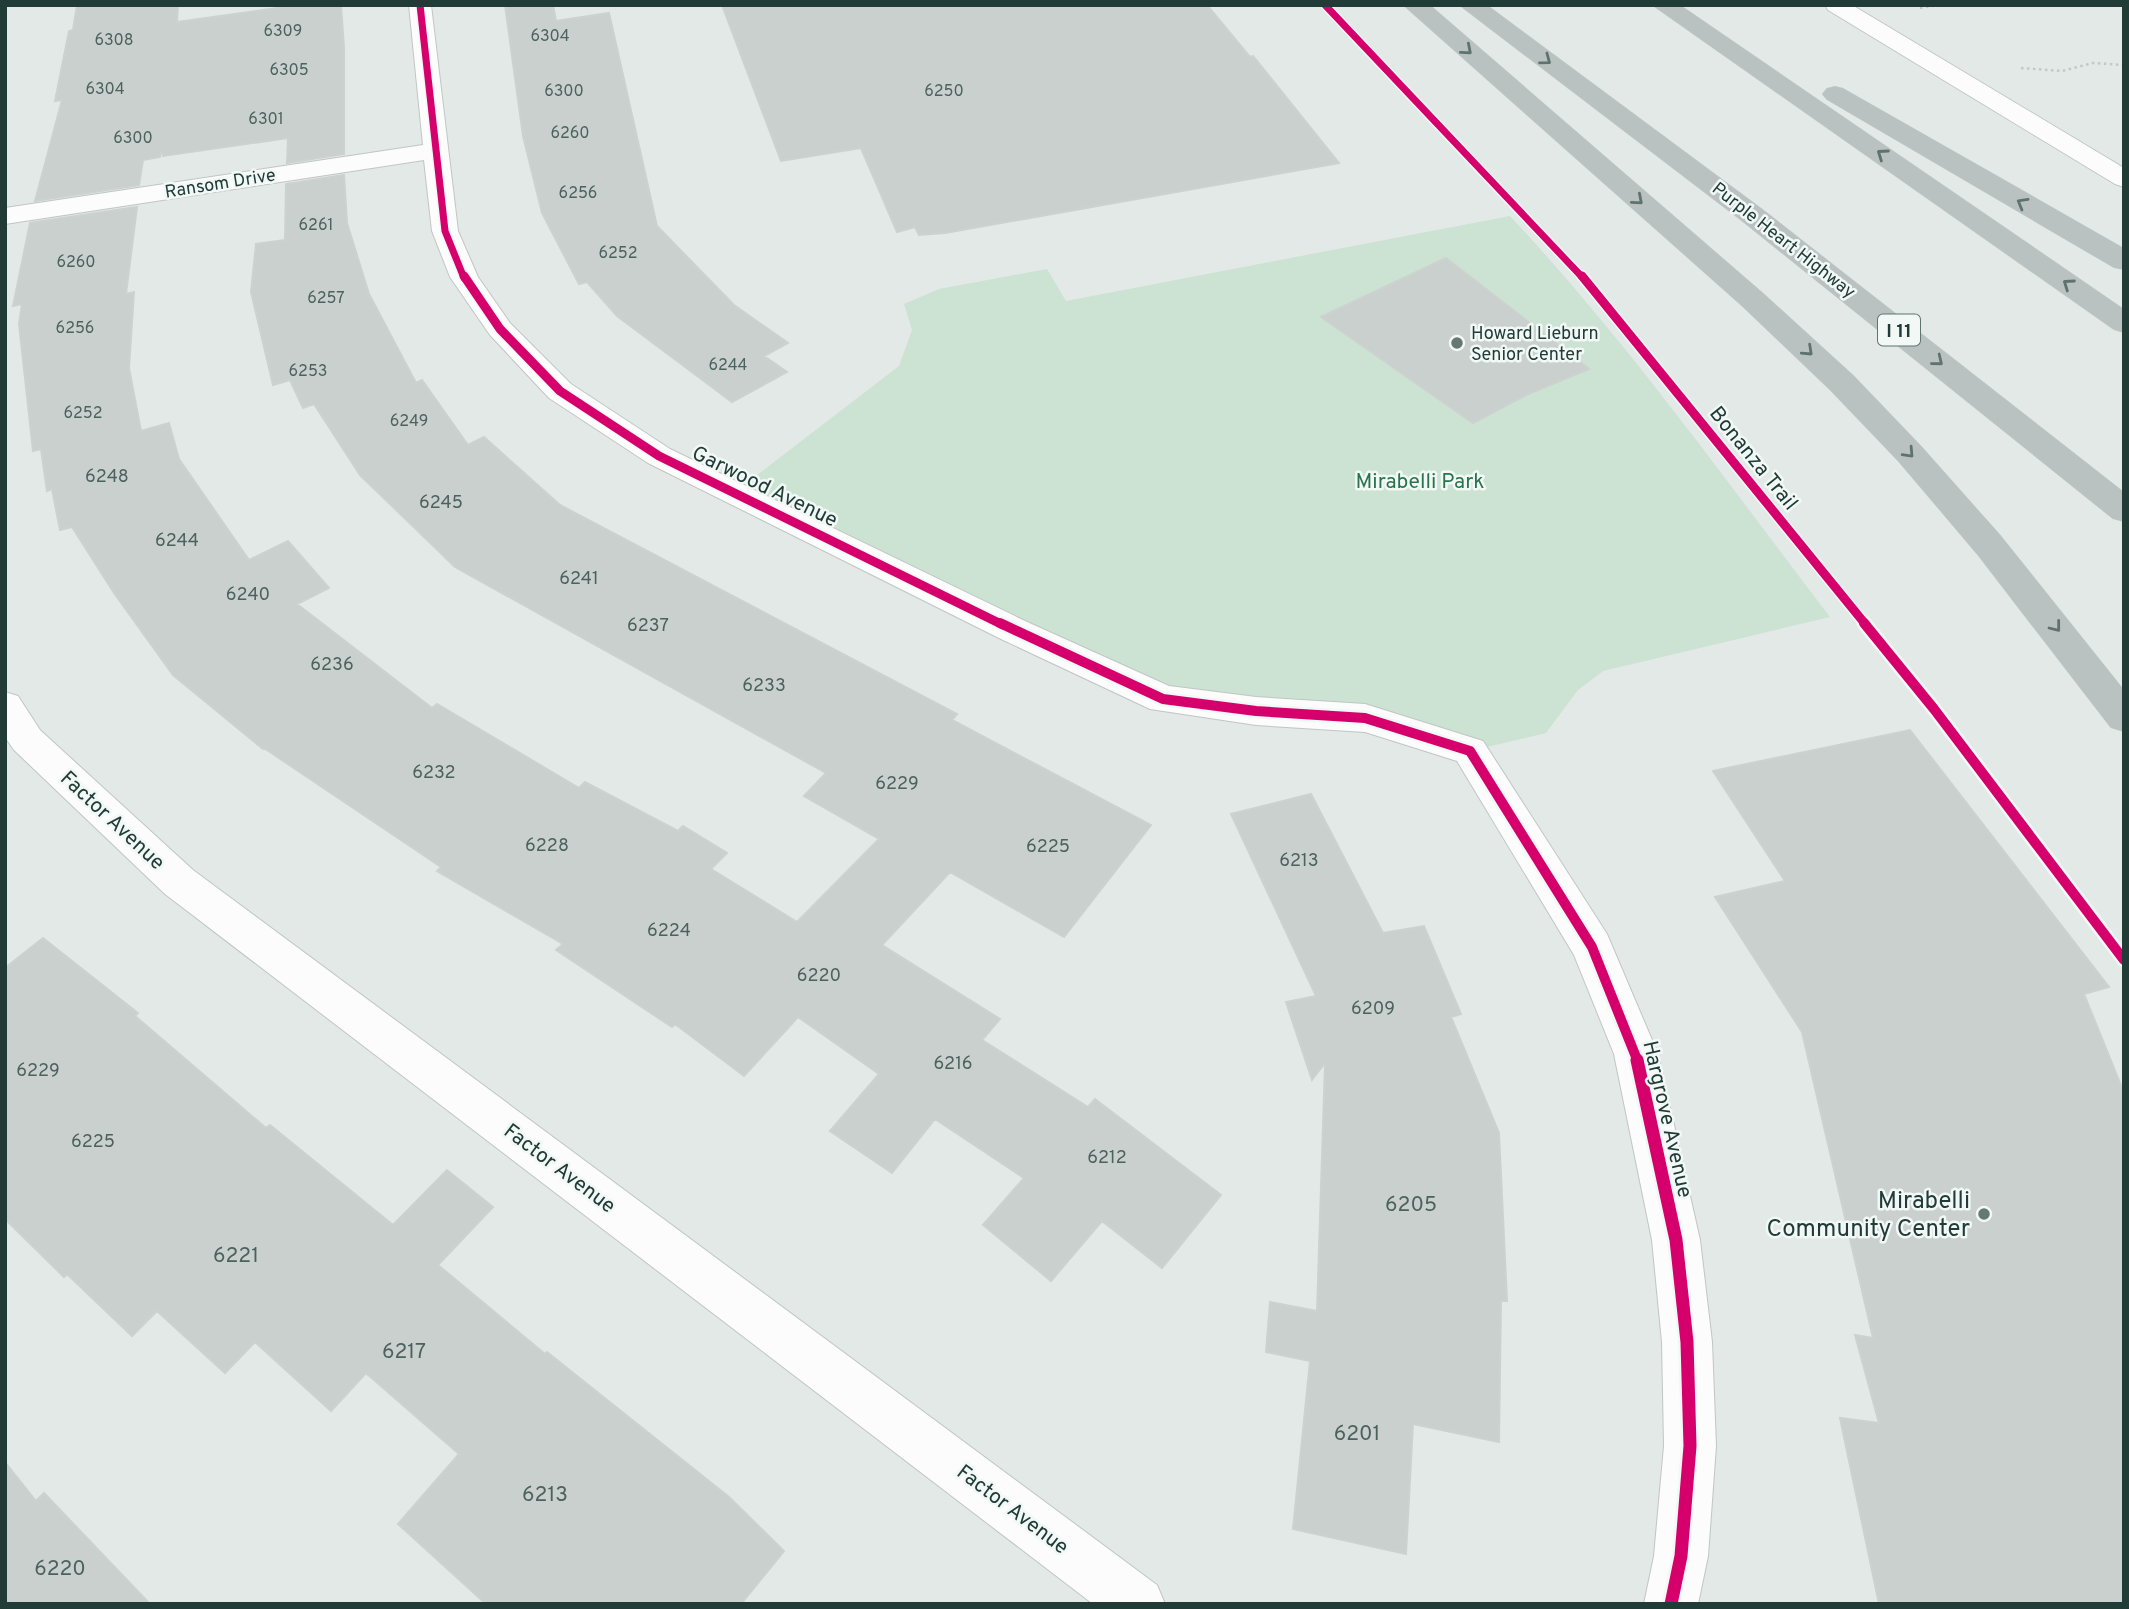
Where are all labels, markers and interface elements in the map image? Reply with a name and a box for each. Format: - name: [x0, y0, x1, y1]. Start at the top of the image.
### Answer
- house number: 6309: [264, 22, 302, 42]
- house number: 6304: [530, 27, 570, 47]
- house number: 6308: [94, 31, 134, 51]
- one-way arrow: [1459, 42, 1472, 54]
- one-way arrow: [1538, 52, 1551, 64]
- house number: 6305: [269, 61, 309, 81]
- house number: 6304: [85, 80, 125, 100]
- house number: 6300: [544, 82, 584, 102]
- house number: 6250: [924, 82, 964, 102]
- house number: 6301: [248, 110, 284, 130]
- house number: 6260: [550, 124, 590, 144]
- house number: 6300: [113, 129, 153, 149]
- one-way arrow: [1877, 149, 1890, 162]
- street label: Ransom Drive: [163, 164, 277, 205]
- street label: Purple Heart Highway: [1707, 178, 1860, 304]
- house number: 6256: [559, 184, 597, 204]
- one-way arrow: [1630, 191, 1643, 204]
- one-way arrow: [2017, 198, 2030, 211]
- house number: 6261: [299, 216, 333, 236]
- house number: 6252: [599, 244, 638, 264]
- house number: 6260: [56, 253, 96, 273]
- one-way arrow: [2063, 280, 2076, 292]
- house number: 6257: [307, 289, 345, 309]
- road number: I 11: [1878, 314, 1920, 346]
- house number: 6256: [56, 319, 94, 339]
- place label: Howard Lieburn Senior Center: [1471, 323, 1599, 367]
- marker: Howard Lieburn Senior Center: [1449, 335, 1465, 351]
- one-way arrow: [1800, 342, 1813, 355]
- one-way arrow: [1931, 353, 1943, 366]
- house number: 6244: [708, 356, 748, 376]
- house number: 6253: [289, 362, 327, 382]
- street label: Bonanza Trail: [1703, 401, 1803, 517]
- house number: 6252: [64, 404, 103, 424]
- house number: 6249: [390, 412, 428, 432]
- street label: Garwood Avenue: [687, 440, 842, 534]
- one-way arrow: [1901, 445, 1913, 458]
- house number: 6248: [85, 466, 129, 489]
- park label: Mirabelli Park: [1355, 469, 1485, 496]
- house number: 6245: [419, 492, 463, 515]
- house number: 6244: [155, 530, 199, 553]
- house number: 6241: [559, 568, 599, 591]
- house number: 6240: [226, 584, 270, 607]
- house number: 6237: [627, 615, 669, 638]
- one-way arrow: [2047, 619, 2060, 632]
- house number: 6236: [310, 654, 354, 677]
- house number: 6233: [742, 675, 786, 698]
- house number: 6232: [412, 762, 456, 785]
- street label: Factor Avenue: [54, 766, 170, 877]
- house number: 6229: [875, 773, 919, 796]
- house number: 6228: [525, 835, 569, 858]
- house number: 6225: [1026, 836, 1070, 859]
- house number: 6213: [1279, 850, 1319, 873]
- house number: 6224: [647, 920, 691, 943]
- house number: 6220: [797, 965, 841, 988]
- house number: 6209: [1351, 998, 1395, 1021]
- street label: Hargrove Avenue: [1635, 1038, 1698, 1201]
- house number: 6216: [933, 1053, 973, 1076]
- house number: 6229: [16, 1060, 60, 1083]
- street label: Factor Avenue: [498, 1118, 621, 1220]
- house number: 6225: [71, 1131, 115, 1154]
- house number: 6212: [1087, 1147, 1127, 1170]
- place label: Mirabelli Community Center: [1767, 1187, 1970, 1245]
- house number: 6205: [1385, 1192, 1437, 1219]
- marker: Mirabelli Community Center: [1976, 1206, 1992, 1222]
- house number: 6221: [213, 1243, 259, 1270]
- house number: 6217: [382, 1339, 426, 1366]
- house number: 6201: [1334, 1421, 1380, 1448]
- street label: Factor Avenue: [951, 1459, 1074, 1561]
- house number: 6213: [522, 1482, 568, 1509]
- house number: 6220: [34, 1556, 86, 1583]

